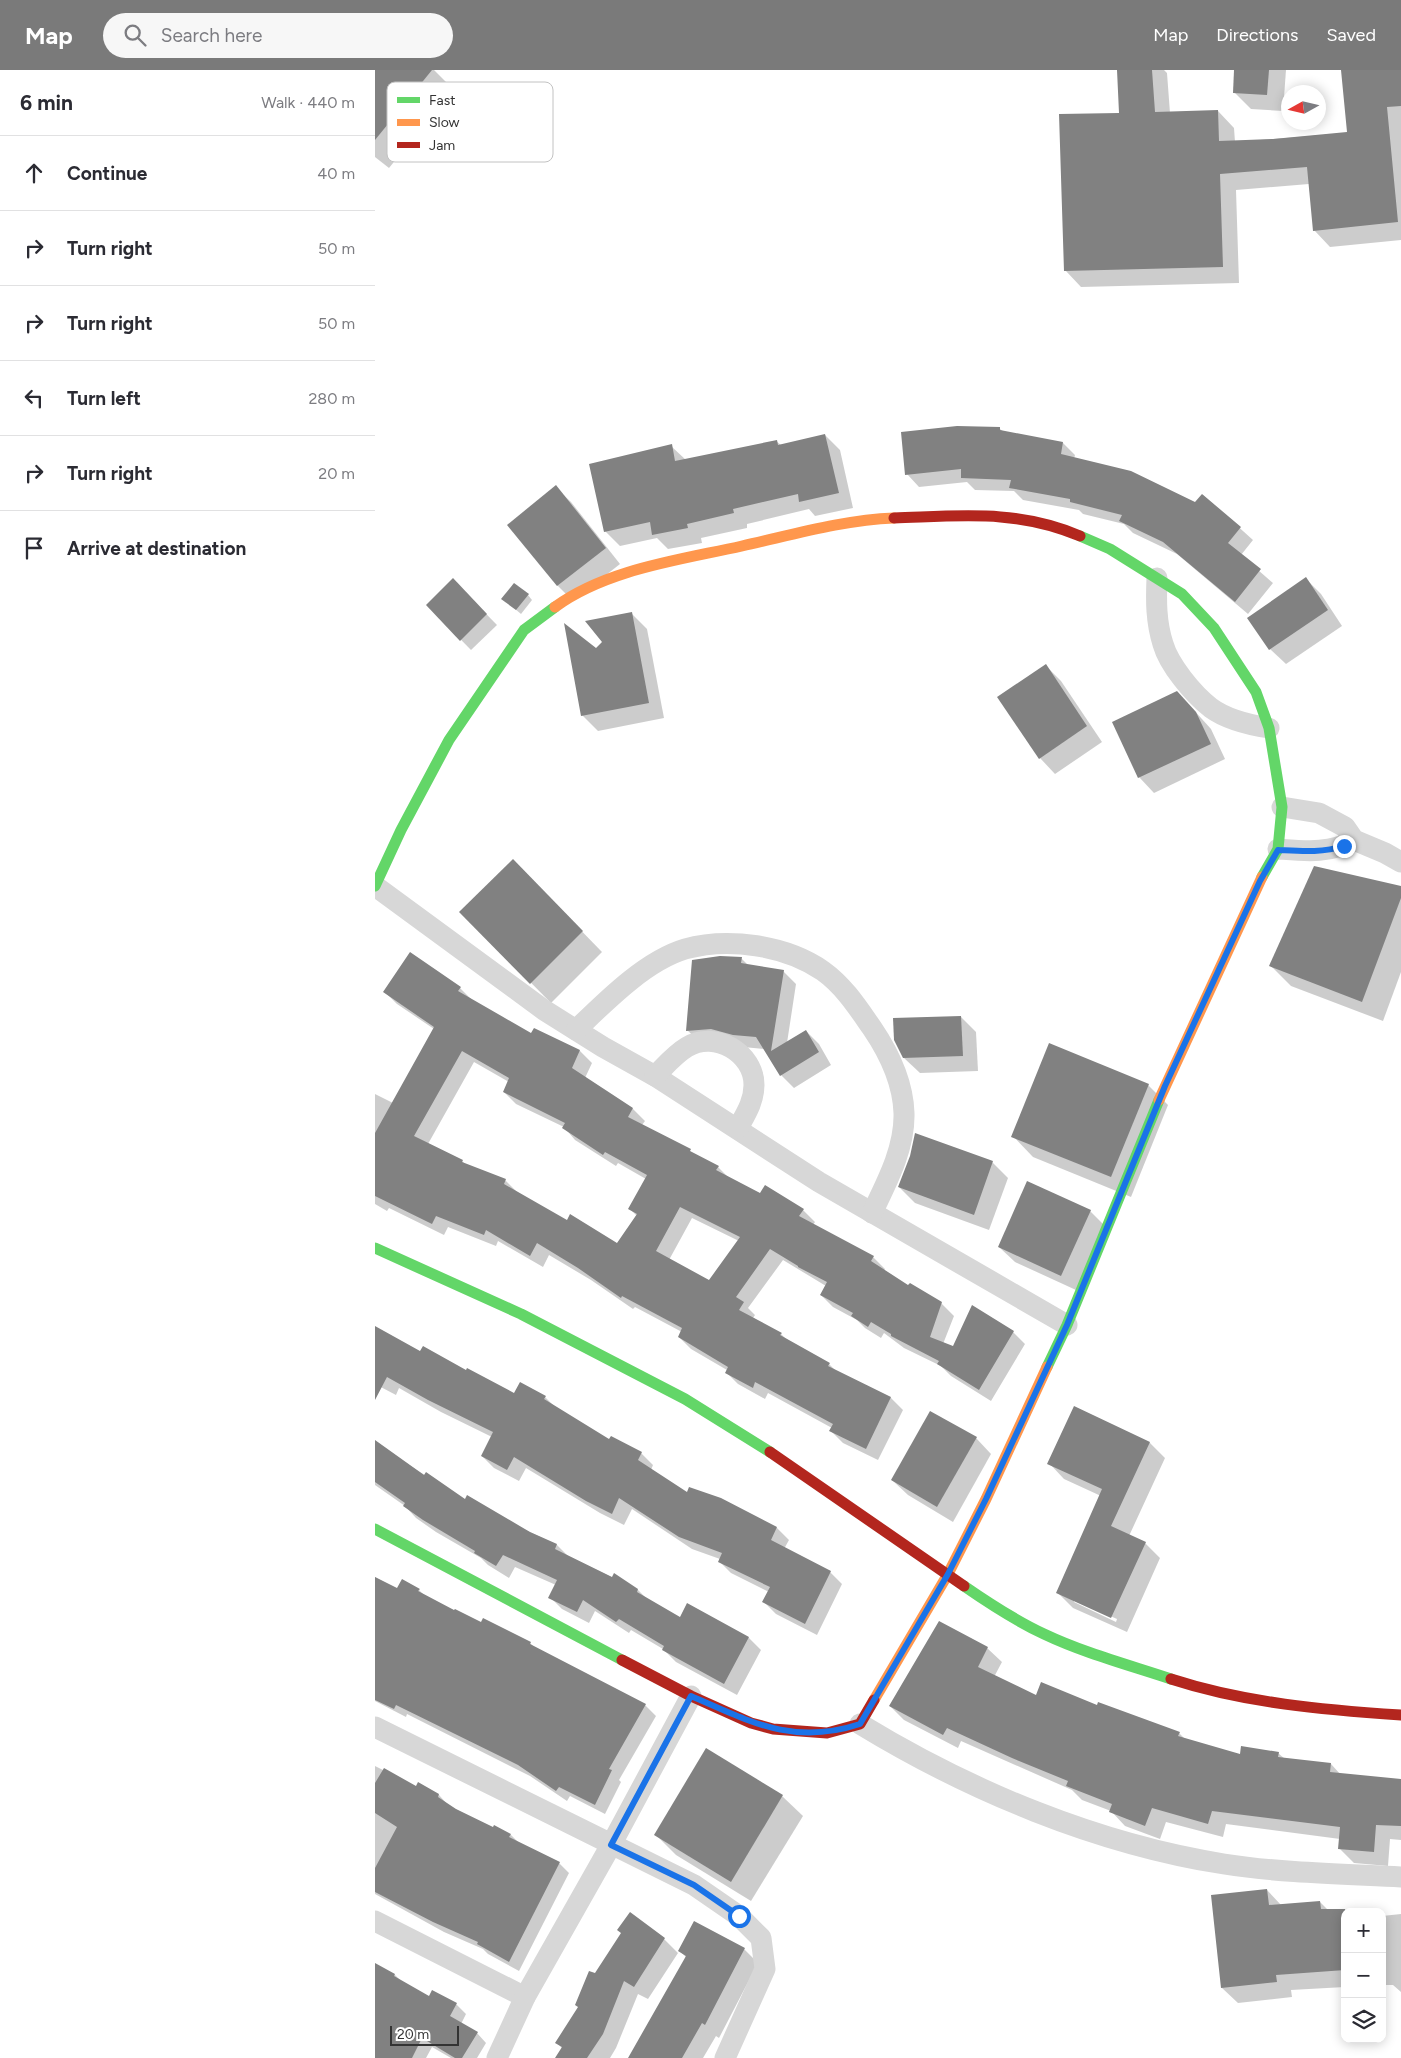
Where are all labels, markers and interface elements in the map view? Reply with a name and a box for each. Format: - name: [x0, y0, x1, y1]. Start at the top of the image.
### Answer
- search box: [103, 13, 453, 58]
- text: Map: [25, 21, 73, 50]
- icon: search: [121, 21, 149, 49]
- text: Search here: [161, 24, 262, 47]
- text: Map: [1153, 24, 1188, 46]
- text: Directions: [1216, 24, 1298, 46]
- text: Saved: [1326, 24, 1376, 46]
- legend: [387, 82, 553, 162]
- north arrow: [1281, 85, 1326, 130]
- text: 6 min: [20, 90, 73, 115]
- text: Fast: [429, 92, 455, 109]
- text: Walk · 440 m: [261, 93, 355, 112]
- text: Slow: [429, 114, 460, 131]
- text: Jam: [429, 137, 455, 154]
- icon: ahead: [20, 159, 48, 187]
- text: Continue: [67, 162, 147, 185]
- text: 40 m: [317, 164, 355, 183]
- icon: right: [20, 234, 48, 262]
- text: Turn right: [67, 237, 153, 260]
- text: 50 m: [318, 239, 355, 258]
- icon: right: [20, 309, 48, 337]
- text: Turn right: [67, 312, 153, 335]
- text: 50 m: [318, 314, 355, 333]
- icon: left: [20, 384, 48, 412]
- text: Turn left: [67, 387, 141, 410]
- text: 280 m: [308, 389, 355, 408]
- icon: right: [20, 459, 48, 487]
- text: Turn right: [67, 462, 153, 485]
- text: 20 m: [318, 464, 355, 483]
- icon: arrive: [20, 534, 48, 562]
- text: Arrive at destination: [67, 537, 246, 560]
- route end: [1333, 835, 1356, 858]
- route start: [728, 1905, 751, 1928]
- map controls: [1341, 1908, 1386, 2043]
- button: +: [1341, 1908, 1386, 1953]
- button: −: [1341, 1953, 1386, 1998]
- button: layers: [1341, 1998, 1386, 2043]
- scale bar: [390, 2023, 459, 2046]
- text: 20 m: [397, 2026, 429, 2043]

